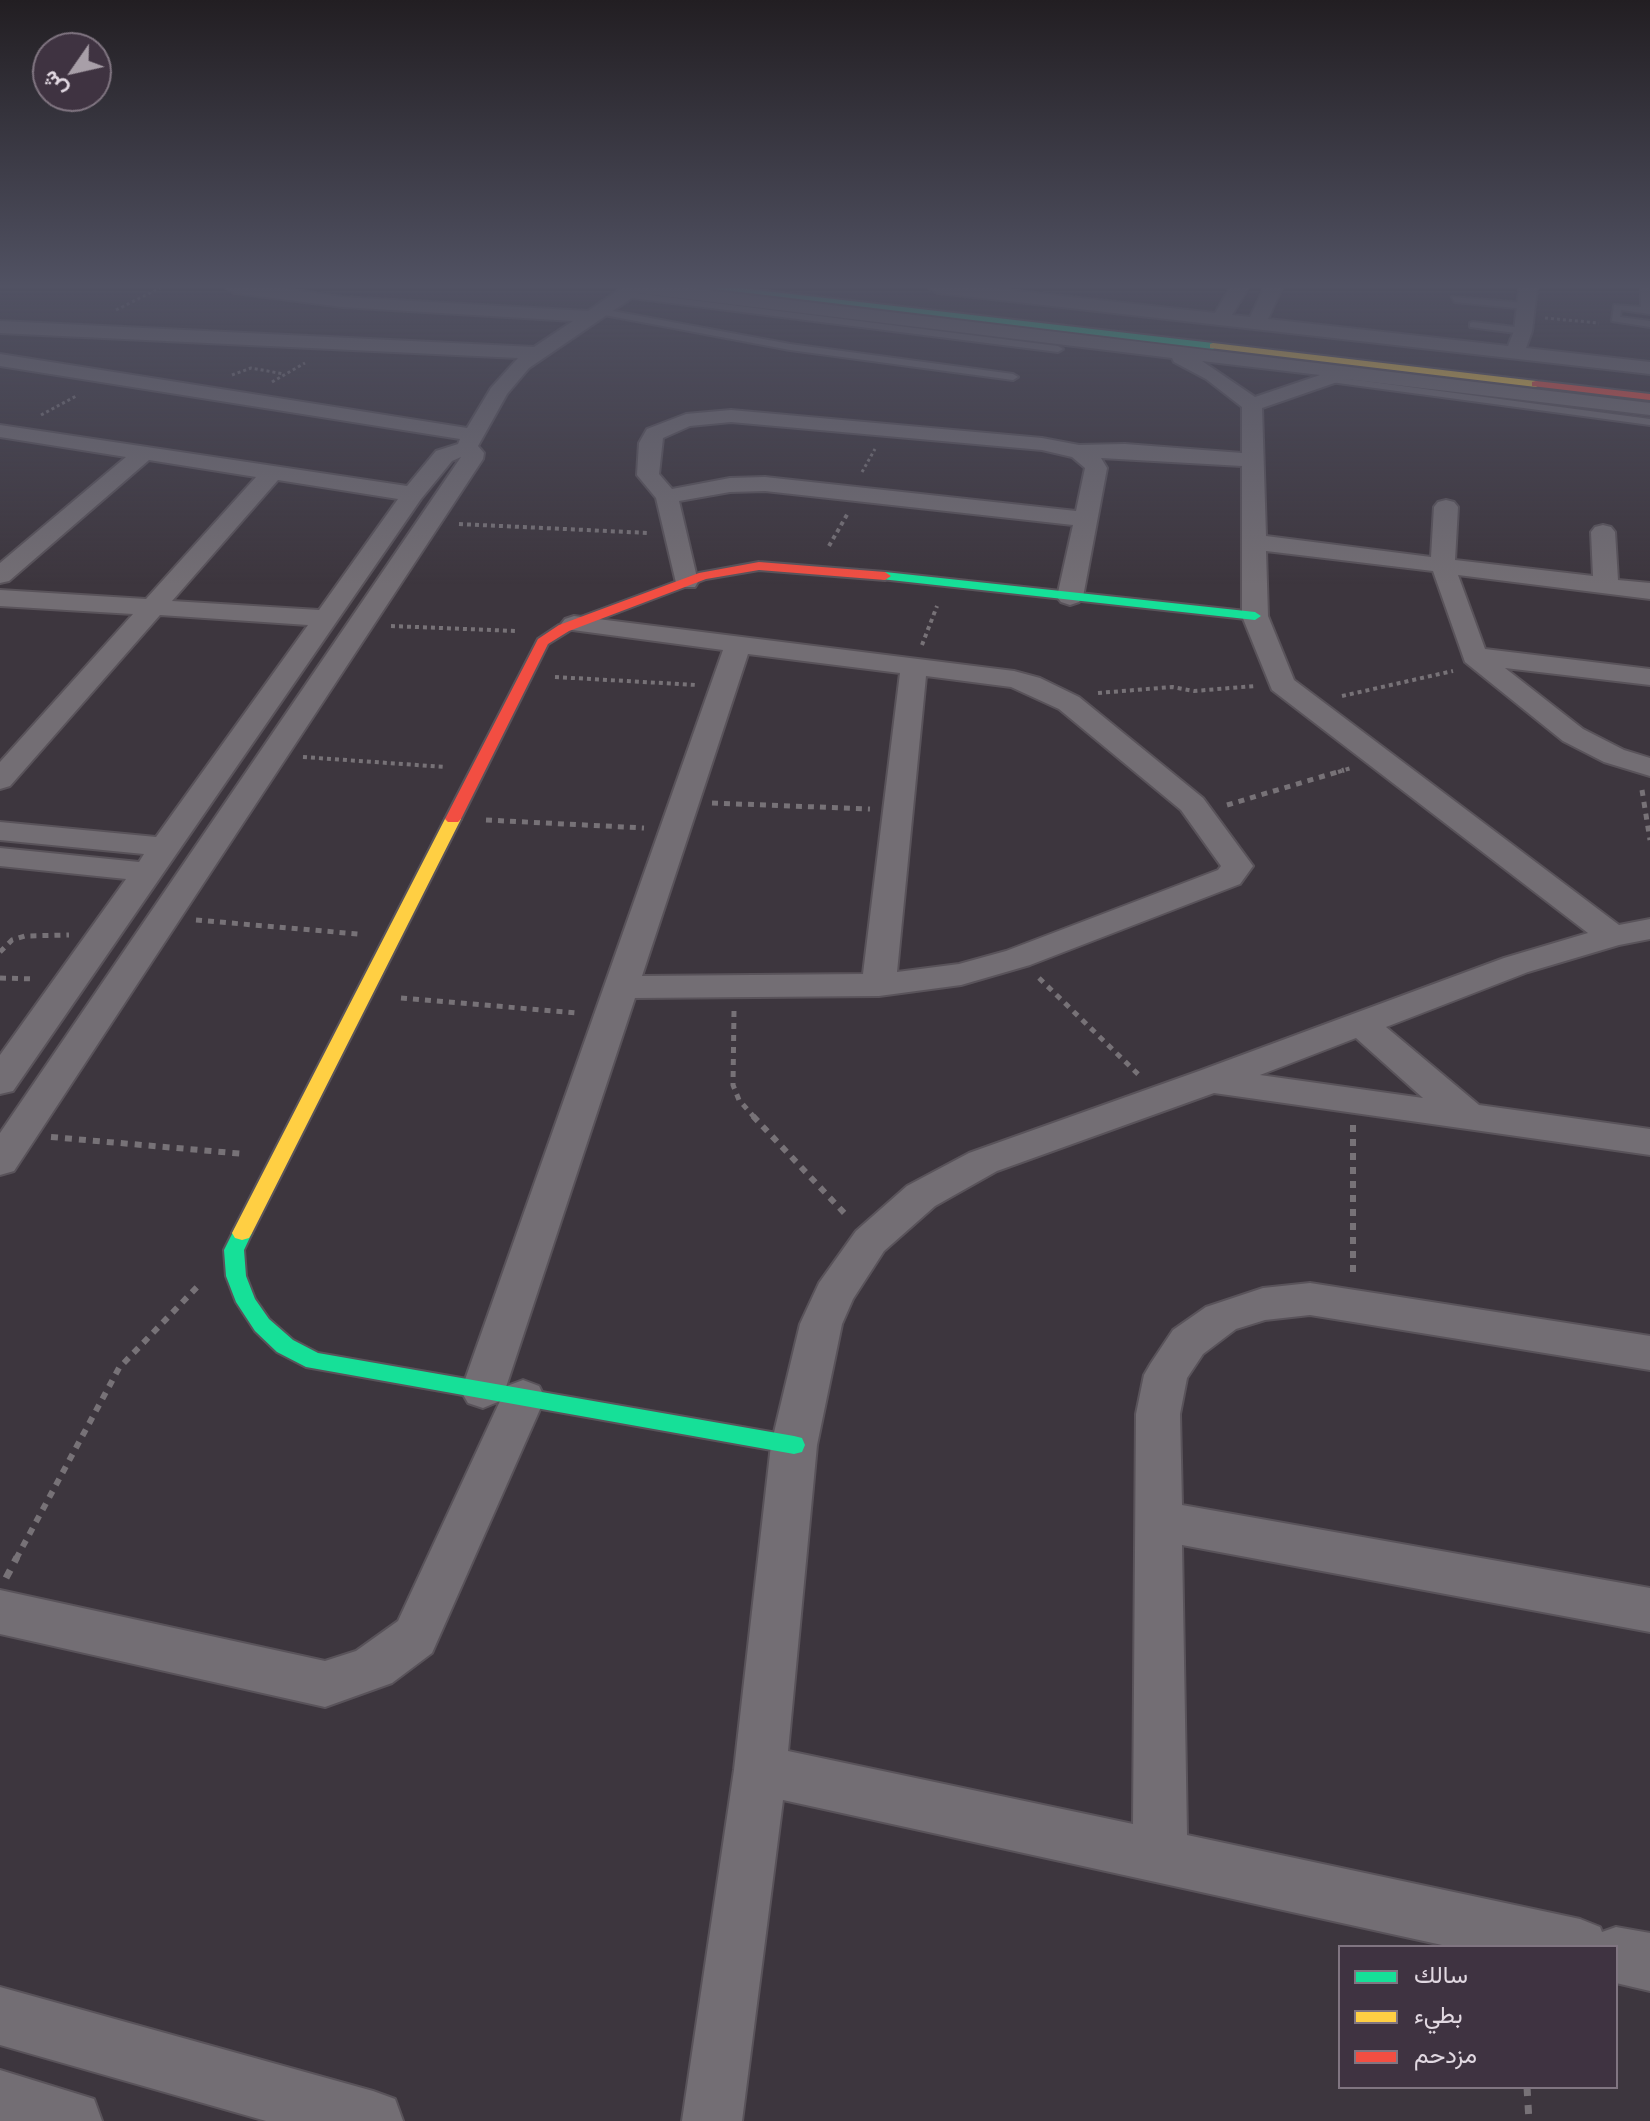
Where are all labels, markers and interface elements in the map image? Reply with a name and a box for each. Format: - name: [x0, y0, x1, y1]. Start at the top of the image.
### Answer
- north arrow: [32, 32, 112, 112]
- text: ش: [36, 67, 71, 103]
- legend: [1338, 1945, 1618, 2089]
- text: سالك: [1414, 1961, 1468, 1988]
- text: بطيء: [1414, 2001, 1463, 2028]
- text: مزدحم: [1414, 2041, 1477, 2068]

